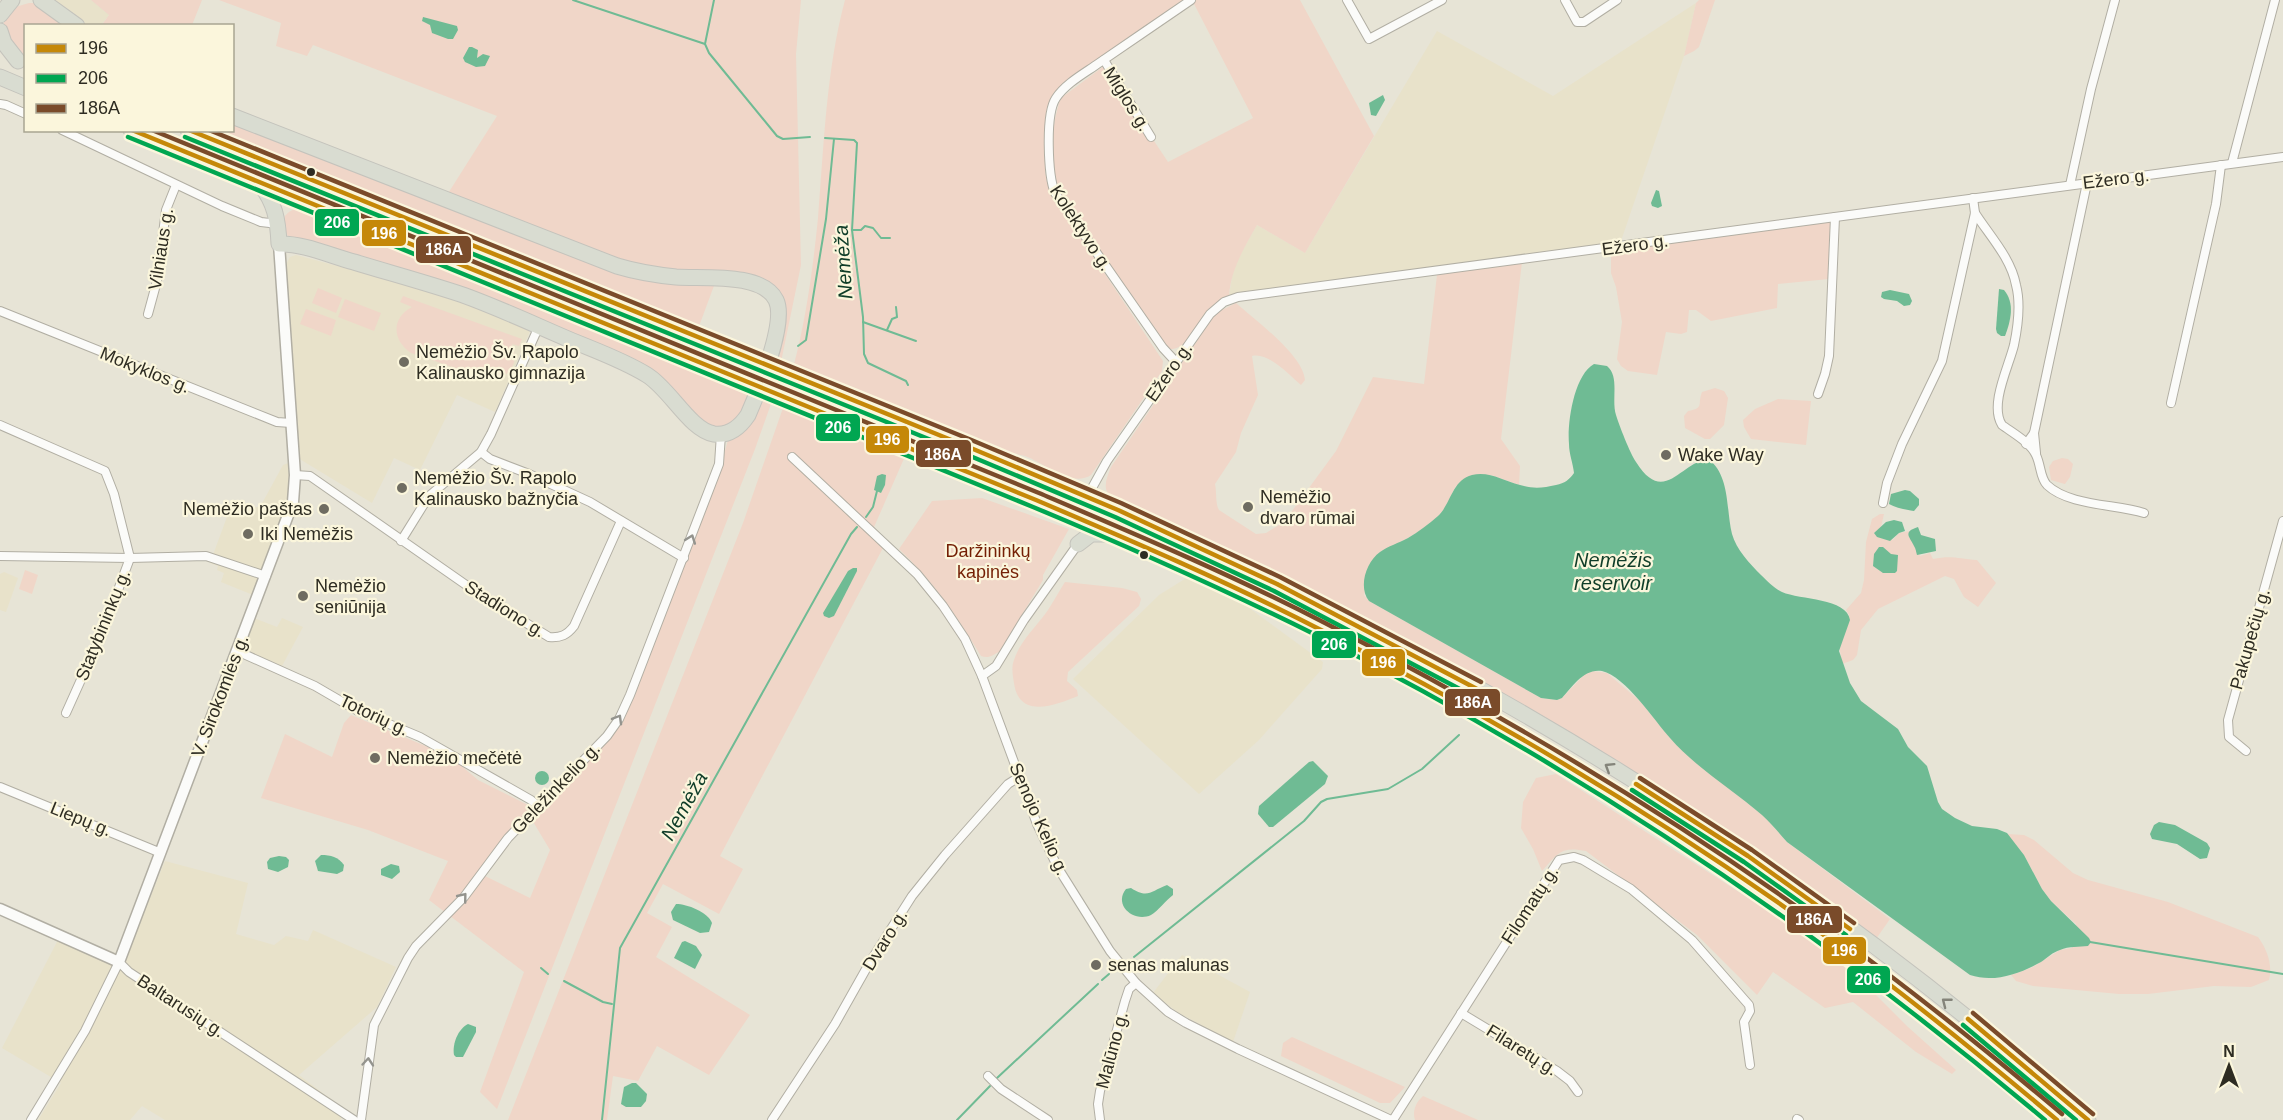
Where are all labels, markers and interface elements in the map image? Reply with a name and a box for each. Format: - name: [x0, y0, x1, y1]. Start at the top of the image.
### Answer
- legend: [24, 24, 234, 132]
- text: 196: [78, 38, 108, 58]
- street label: Miglos g.: [1099, 63, 1155, 135]
- text: 206: [78, 68, 108, 88]
- text: 186A: [78, 98, 120, 118]
- street label: Ežero g.: [2082, 165, 2150, 193]
- unlabelled marker: [305, 166, 317, 178]
- street label: Kolektyvo g.: [1046, 181, 1116, 275]
- street label: Vilniaus g.: [145, 207, 177, 291]
- line badge: 206: [314, 208, 360, 237]
- text: 206: [324, 214, 350, 231]
- line badge: 196: [361, 219, 407, 247]
- water label: Nemėža: [829, 224, 857, 300]
- text: 196: [371, 225, 397, 242]
- street label: Ežero g.: [1600, 230, 1670, 260]
- line badge: 186A: [415, 235, 472, 264]
- text: 186A: [425, 241, 464, 258]
- street label: Ežero g.: [1142, 339, 1196, 405]
- place label: Nemėžio Šv. Rapolo Kalinausko gimnazija: [416, 341, 586, 383]
- street label: Mokyklos g.: [97, 343, 193, 397]
- marker: Nemėžio Šv. Rapolo Kalinausko gimnazija: [397, 355, 411, 369]
- line badge: 206: [815, 413, 861, 442]
- text: 206: [825, 419, 851, 436]
- line badge: 196: [865, 425, 910, 454]
- text: 196: [874, 431, 900, 448]
- line badge: 186A: [915, 439, 972, 468]
- place label: Wake Way: [1678, 445, 1764, 465]
- text: 186A: [924, 446, 963, 463]
- marker: Wake Way: [1659, 448, 1673, 462]
- place label: Nemėžio Šv. Rapolo Kalinausko bažnyčia: [414, 467, 579, 509]
- marker: Nemėžio Šv. Rapolo Kalinausko bažnyčia: [395, 481, 409, 495]
- place label: Nemėžio dvaro rūmai: [1260, 487, 1355, 528]
- place label: Nemėžio paštas: [183, 499, 312, 519]
- marker: Nemėžio dvaro rūmai: [1241, 500, 1255, 514]
- marker: Nemėžio paštas: [317, 502, 331, 516]
- place label: Iki Nemėžis: [260, 524, 353, 544]
- marker: Iki Nemėžis: [241, 527, 255, 541]
- one-way arrow: [684, 534, 696, 545]
- park label: Daržininkų kapinės: [945, 541, 1031, 582]
- unlabelled marker: [1138, 549, 1150, 561]
- water label: Nemėžis reservoir: [1574, 549, 1653, 594]
- street label: Statybininkų g.: [72, 567, 134, 683]
- place label: Nemėžio seniūnija: [315, 576, 387, 617]
- street label: Stadiono g.: [461, 576, 549, 642]
- street label: Pakupečių g.: [2226, 586, 2274, 692]
- marker: Nemėžio seniūnija: [296, 589, 310, 603]
- line badge: 206: [1311, 630, 1357, 659]
- street label: V. Sirokomlės g.: [187, 632, 253, 760]
- text: 206: [1321, 636, 1347, 653]
- line badge: 196: [1361, 648, 1406, 677]
- text: 196: [1370, 654, 1396, 671]
- line badge: 186A: [1444, 688, 1501, 717]
- street label: Totorių g.: [336, 690, 412, 740]
- text: 186A: [1454, 694, 1493, 711]
- one-way arrow: [611, 715, 622, 725]
- street label: Geležinkelio g.: [508, 739, 604, 837]
- place label: Nemėžio mečėtė: [387, 748, 522, 768]
- marker: Nemėžio mečėtė: [368, 751, 382, 765]
- street label: Senojo Kelio g.: [1005, 760, 1073, 878]
- one-way arrow: [1604, 763, 1615, 774]
- water label: Nemėža: [656, 768, 712, 844]
- street label: Liepų g.: [48, 798, 114, 840]
- street label: Filomatų g.: [1497, 862, 1563, 948]
- one-way arrow: [456, 893, 467, 904]
- line badge: 186A: [1786, 905, 1843, 934]
- street label: Dvaro g.: [858, 906, 912, 974]
- text: 186A: [1795, 911, 1834, 928]
- line badge: 196: [1822, 936, 1867, 965]
- text: 196: [1831, 942, 1857, 959]
- place label: senas malunas: [1108, 955, 1229, 975]
- marker: senas malunas: [1089, 958, 1103, 972]
- line badge: 206: [1846, 965, 1891, 994]
- street label: Baltarusių g.: [134, 970, 228, 1042]
- text: 206: [1855, 971, 1881, 988]
- one-way arrow: [1942, 999, 1953, 1010]
- street label: Malūno g.: [1092, 1009, 1132, 1091]
- street label: Filaretų g.: [1483, 1020, 1561, 1080]
- north arrow: [2199, 1036, 2259, 1096]
- text: N: [2223, 1043, 2235, 1060]
- one-way arrow: [361, 1058, 374, 1067]

